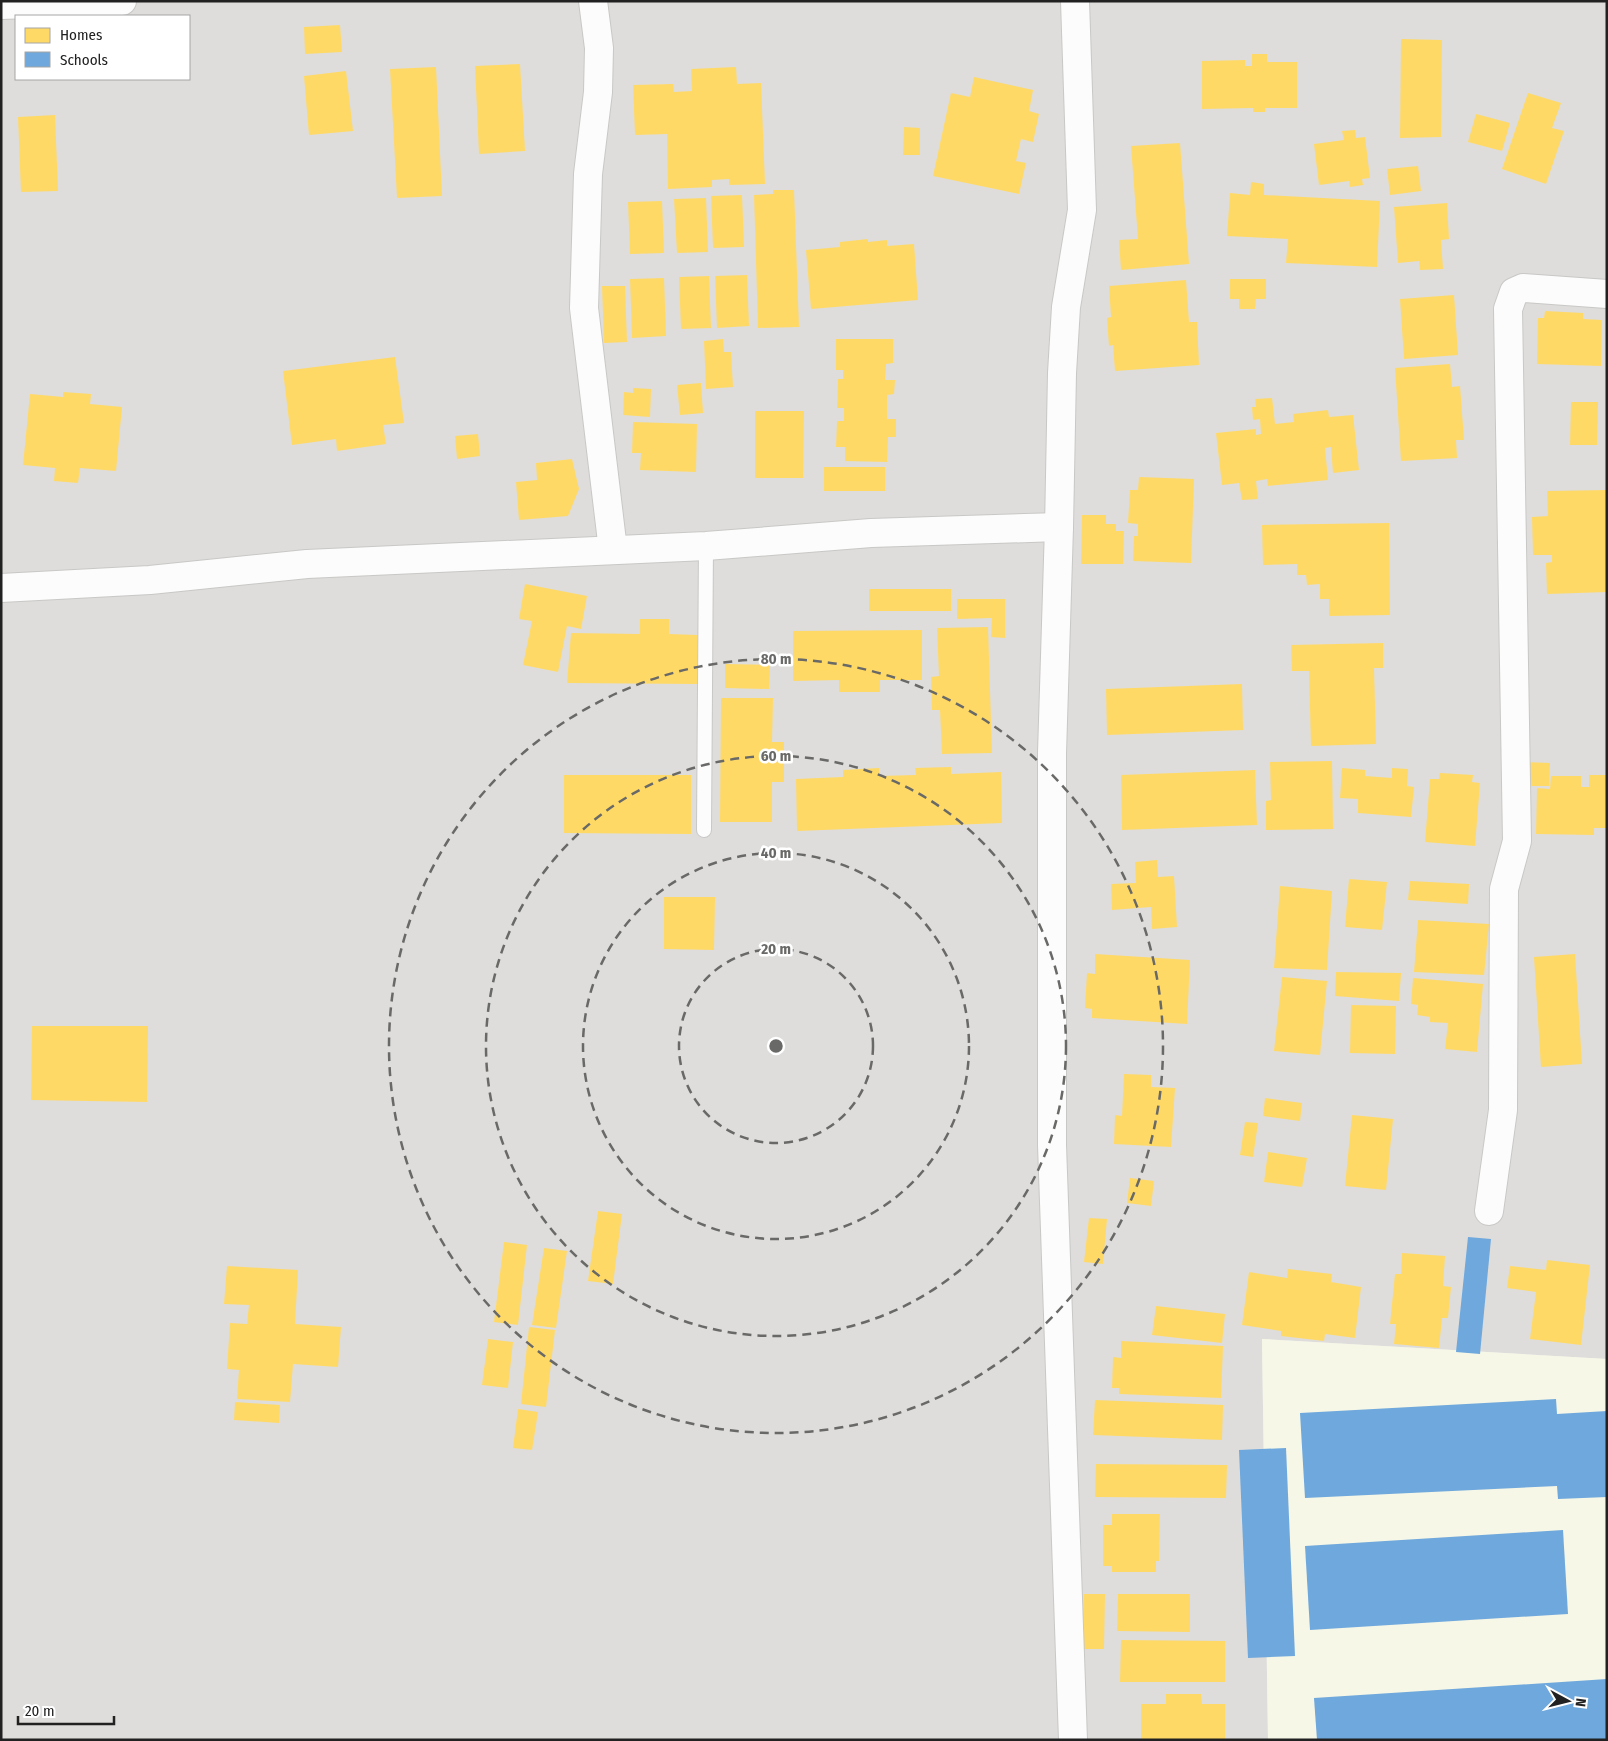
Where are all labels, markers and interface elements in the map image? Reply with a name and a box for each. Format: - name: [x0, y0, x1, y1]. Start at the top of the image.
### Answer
- legend: [15, 15, 190, 80]
- text: Homes: [60, 26, 102, 44]
- text: Schools: [60, 51, 108, 69]
- text: 80 m: [761, 650, 791, 668]
- text: 60 m: [761, 747, 791, 765]
- text: 40 m: [761, 844, 791, 862]
- text: 20 m: [760, 940, 791, 958]
- centre of rings: [767, 1037, 785, 1055]
- north arrow: [1543, 1676, 1593, 1726]
- scale bar: [18, 1694, 114, 1726]
- text: N: [1571, 1697, 1589, 1708]
- text: 20 m: [25, 1702, 55, 1720]

